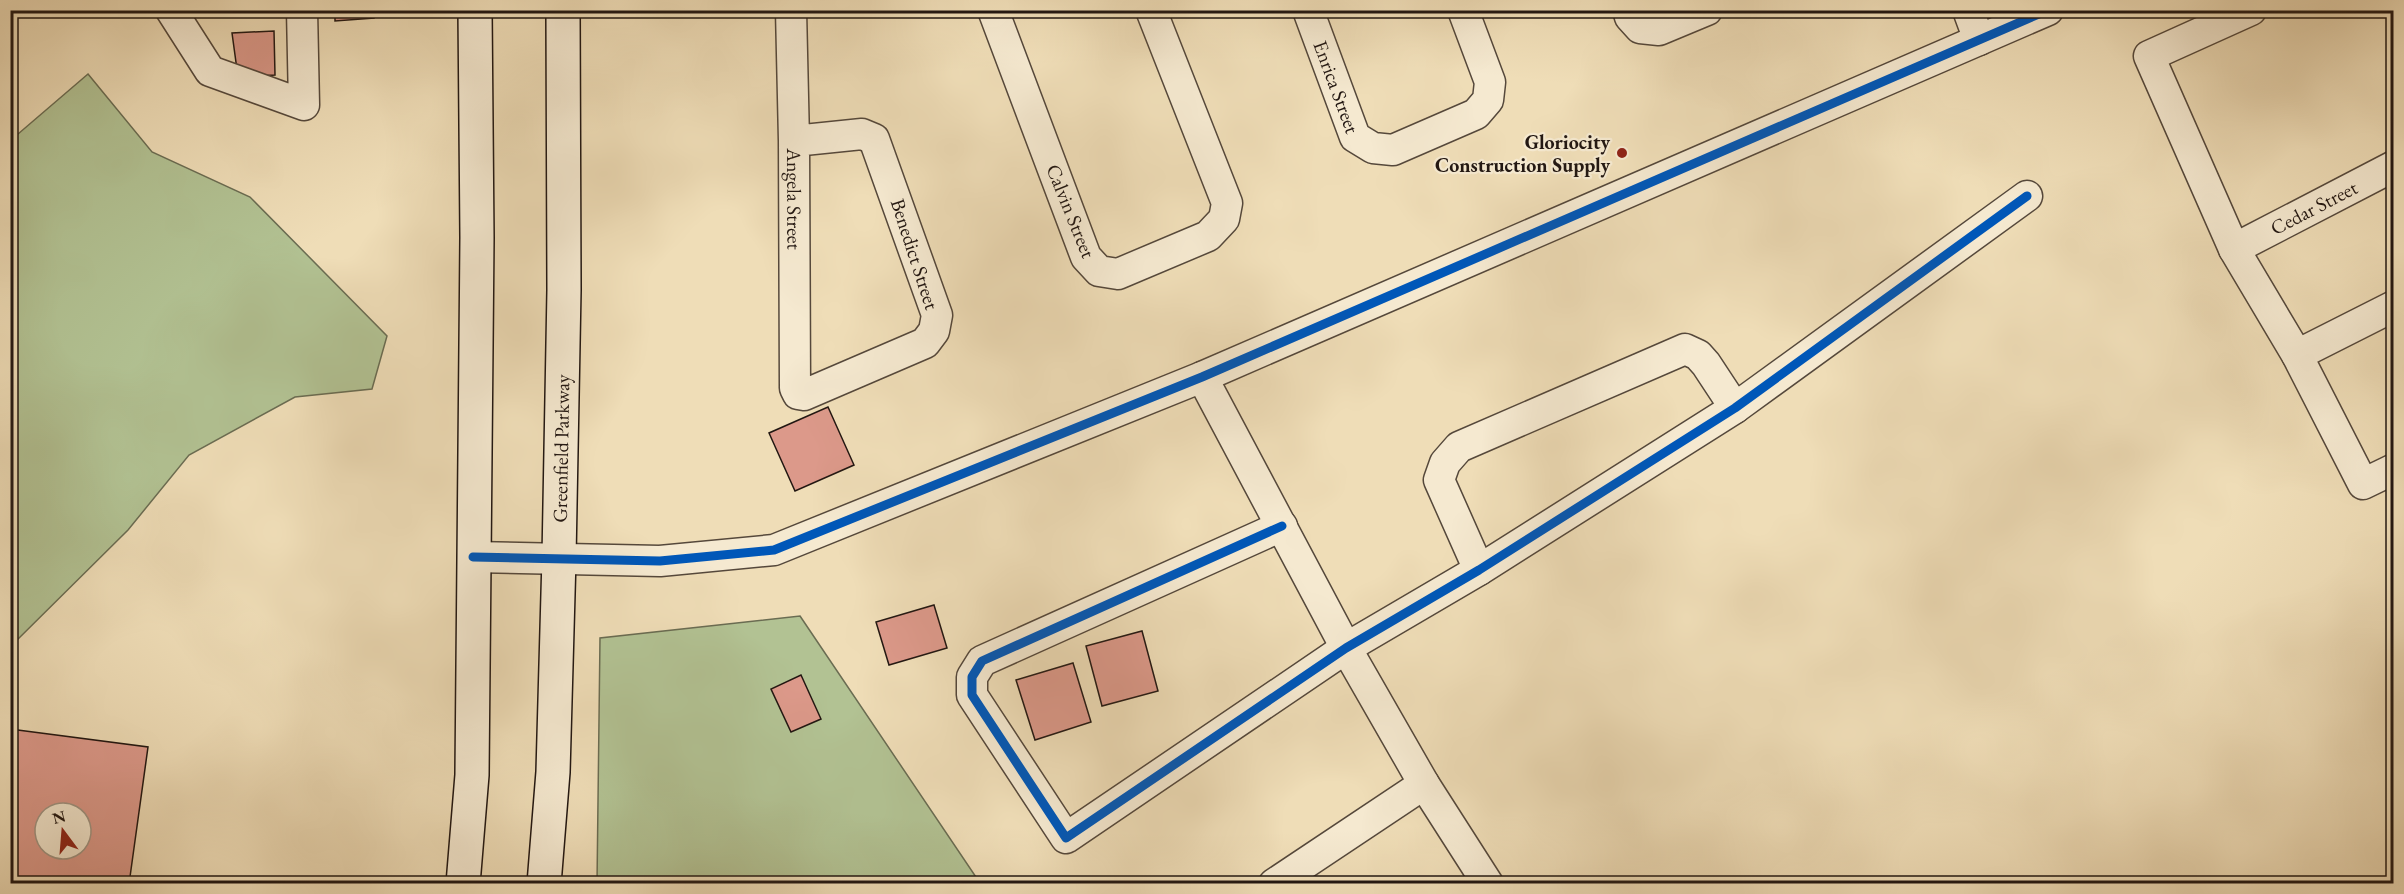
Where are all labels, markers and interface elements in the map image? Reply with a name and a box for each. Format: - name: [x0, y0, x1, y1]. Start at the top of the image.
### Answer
- street label: Enrica Street: [1307, 37, 1366, 138]
- place label: Gloriocity Construction Supply: [1435, 129, 1610, 178]
- marker: Gloriocity Construction Supply: [1615, 146, 1629, 160]
- street label: Angela Street: [781, 147, 807, 251]
- street label: Calvin Street: [1040, 160, 1102, 262]
- street label: Cedar Street: [2266, 174, 2362, 241]
- street label: Benedict Street: [885, 195, 945, 313]
- street label: Greenfield Parkway: [547, 374, 575, 523]
- north arrow: [33, 801, 93, 861]
- text: N: [50, 805, 68, 829]

